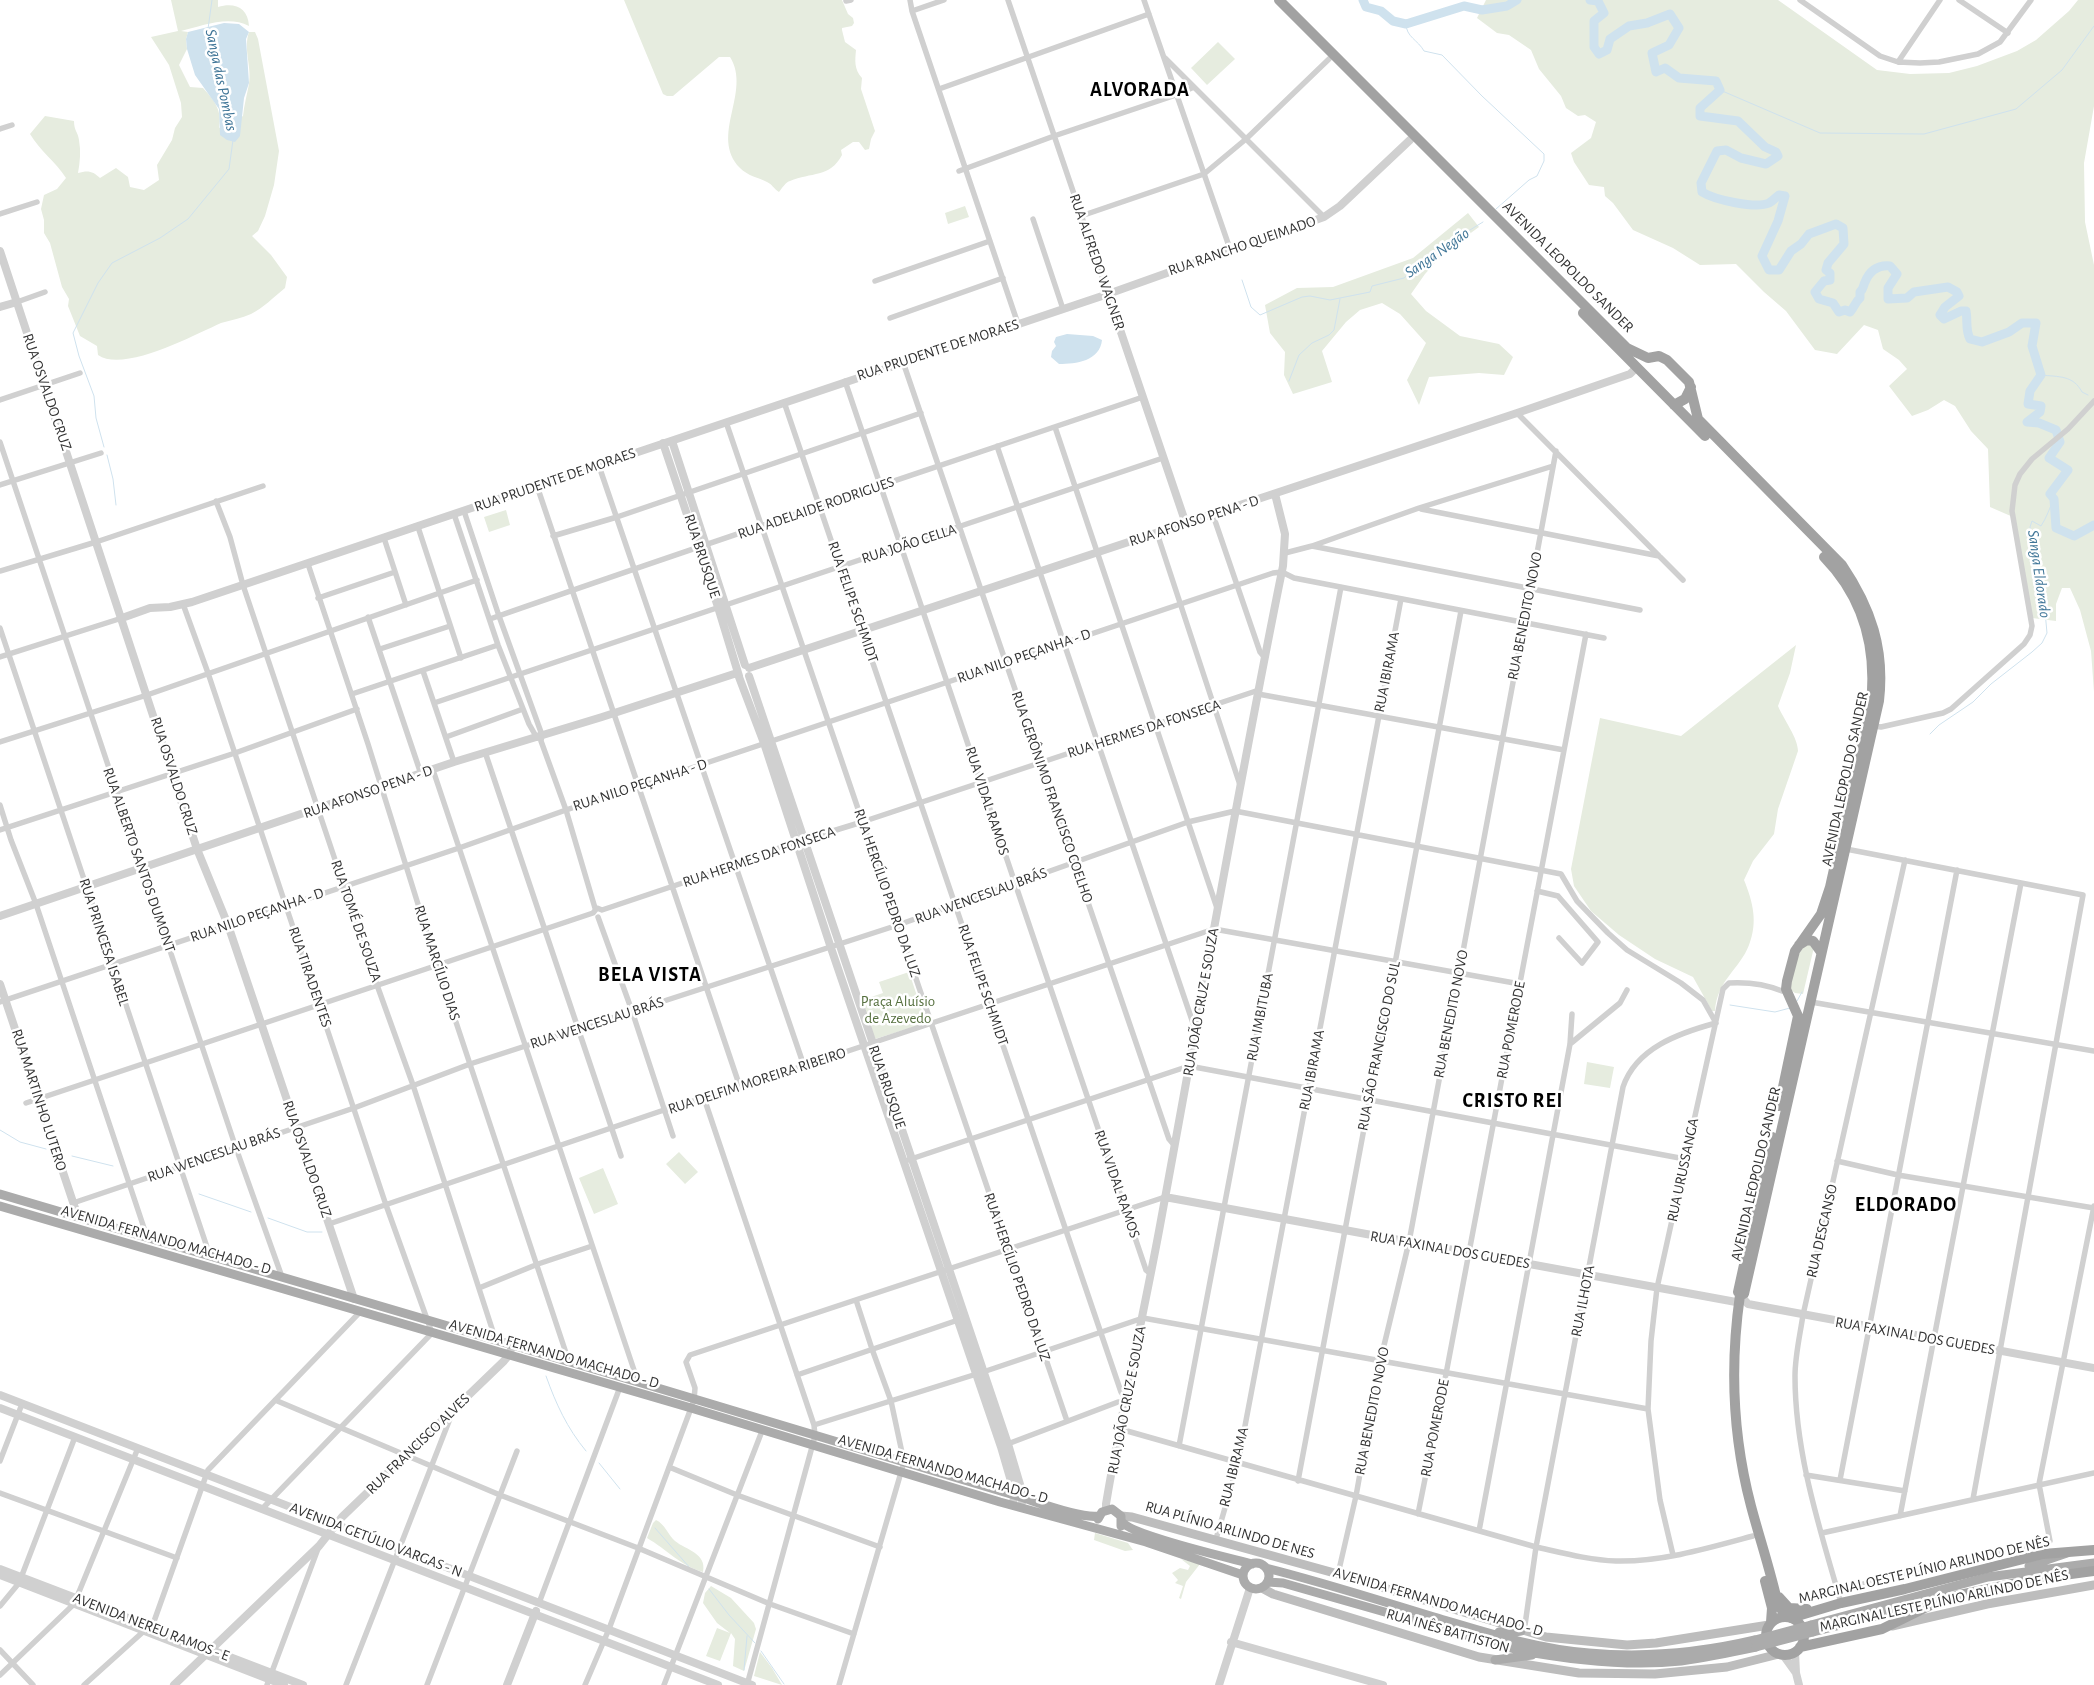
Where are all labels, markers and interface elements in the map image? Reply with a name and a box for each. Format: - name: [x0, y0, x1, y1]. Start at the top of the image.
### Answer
- water label: Sanga das Pombas: [201, 27, 241, 133]
- district label: ALVORADA: [1089, 78, 1191, 102]
- street label: RUA ALFREDO WAGNER: [1065, 191, 1129, 333]
- street label: AVENIDA LEOPOLDO SANDER: [1499, 198, 1637, 336]
- street label: RUA RANCHO QUEIMADO: [1166, 212, 1318, 280]
- water label: Sanga Negão: [1401, 224, 1473, 282]
- street label: RUA PRUDENTE DE MORAES: [855, 315, 1021, 385]
- street label: RUA OSVALDO CRUZ: [19, 331, 75, 453]
- street label: RUA PRUDENTE DE MORAES: [472, 444, 638, 516]
- street label: RUA ADELAIDE RODRIGUES: [735, 473, 897, 543]
- street label: RUA AFONSO PENA - D: [1127, 492, 1261, 550]
- street label: RUA BRUSQUE: [680, 512, 724, 600]
- street label: RUA JOÃO CELLA: [859, 520, 959, 568]
- water label: Sanga Eldorado: [2023, 529, 2055, 619]
- street label: RUA FELIPE SCHMIDT: [824, 539, 882, 665]
- street label: RUA BENEDITO NOVO: [1504, 550, 1546, 682]
- street label: RUA NILO PEÇANHA - D: [955, 625, 1093, 687]
- street label: RUA IBIRAMA: [1370, 630, 1404, 714]
- street label: RUA GERÔNIMO FRANCISCO COELHO: [1007, 689, 1097, 905]
- street label: AVENIDA LEOPOLDO SANDER: [1818, 690, 1872, 868]
- street label: RUA HERMES DA FONSECA: [1065, 696, 1223, 762]
- street label: RUA OSVALDO CRUZ: [146, 715, 202, 837]
- street label: RUA VIDAL RAMOS: [961, 744, 1013, 858]
- street label: RUA NILO PEÇANHA - D: [571, 755, 709, 815]
- street label: RUA AFONSO PENA - D: [301, 761, 435, 823]
- street label: RUA ALBERTO SANTOS DUMONT: [99, 765, 179, 955]
- street label: RUA HERCÍLIO PEDRO DA LUZ: [850, 806, 924, 980]
- street label: RUA HERMES DA FONSECA: [680, 822, 838, 892]
- street label: RUA TOMÉ DE SOUZA: [327, 858, 385, 984]
- street label: RUA WENCESLAU BRÁS: [912, 864, 1050, 928]
- street label: RUA PRINCESA ISABEL: [75, 876, 133, 1008]
- street label: RUA NILO PEÇANHA - D: [188, 884, 326, 946]
- street label: RUA MARCÍLIO DIAS: [410, 903, 464, 1023]
- street label: RUA FELIPE SCHMIDT: [954, 922, 1012, 1048]
- street label: RUA TIRADENTES: [284, 924, 336, 1030]
- street label: RUA JOÃO CRUZ E SOUZA: [1179, 926, 1223, 1078]
- street label: RUA BENEDITO NOVO: [1430, 948, 1472, 1080]
- street label: RUA SÃO FRANCISCO DO SUL: [1354, 960, 1404, 1132]
- district label: BELA VISTA: [597, 963, 703, 987]
- street label: RUA IMBITUBA: [1243, 971, 1277, 1063]
- street label: RUA POMERODE: [1493, 980, 1529, 1080]
- park label: Praça Aluísio de Azevedo: [861, 992, 935, 1027]
- street label: RUA WENCESLAU BRÁS: [528, 993, 666, 1053]
- street label: RUA MARTINHO LUTERO: [8, 1027, 70, 1173]
- street label: RUA IBIRAMA: [1295, 1028, 1329, 1112]
- street label: RUA BRUSQUE: [864, 1043, 910, 1131]
- street label: RUA DELFIM MOREIRA RIBEIRO: [666, 1044, 848, 1118]
- street label: AVENIDA LEOPOLDO SANDER: [1727, 1085, 1785, 1263]
- district label: CRISTO REI: [1461, 1089, 1565, 1113]
- street label: RUA OSVALDO CRUZ: [279, 1098, 335, 1220]
- street label: RUA URUSSANGA: [1663, 1116, 1703, 1224]
- street label: RUA WENCESLAU BRÁS: [145, 1124, 283, 1186]
- street label: RUA VIDAL RAMOS: [1090, 1128, 1144, 1240]
- street label: RUA DESCANSO: [1802, 1182, 1842, 1280]
- street label: RUA HERCÍLIO PEDRO DA LUZ: [980, 1190, 1054, 1364]
- district label: ELDORADO: [1854, 1193, 1958, 1217]
- street label: AVENIDA FERNANDO MACHADO - D: [59, 1201, 273, 1279]
- street label: RUA FAXINAL DOS GUEDES: [1369, 1227, 1531, 1273]
- street label: RUA ILHOTA: [1567, 1264, 1599, 1338]
- street label: RUA FAXINAL DOS GUEDES: [1834, 1313, 1996, 1359]
- street label: AVENIDA FERNANDO MACHADO - D: [447, 1315, 661, 1393]
- street label: RUA JOÃO CRUZ E SOUZA: [1104, 1324, 1150, 1476]
- street label: RUA BENEDITO NOVO: [1351, 1345, 1393, 1477]
- street label: RUA POMERODE: [1417, 1378, 1453, 1478]
- street label: RUA FRANCISCO ALVES: [362, 1390, 474, 1498]
- street label: RUA IBIRAMA: [1215, 1425, 1253, 1509]
- street label: AVENIDA FERNANDO MACHADO - D: [836, 1430, 1050, 1508]
- street label: RUA PLÍNIO ARLINDO DE NES: [1143, 1497, 1317, 1563]
- street label: AVENIDA GETÚLIO VARGAS - N: [287, 1499, 465, 1581]
- street label: MARGINAL OESTE PLÍNIO ARLINDO DE NÊS: [1797, 1532, 2051, 1608]
- street label: AVENIDA FERNANDO MACHADO - D: [1331, 1563, 1545, 1641]
- street label: MARGINAL LESTE PLÍNIO ARLINDO DE NÊS: [1818, 1566, 2070, 1636]
- street label: AVENIDA NEREU RAMOS - E: [70, 1589, 232, 1665]
- street label: RUA INÊS BATTISTON: [1384, 1605, 1512, 1657]

